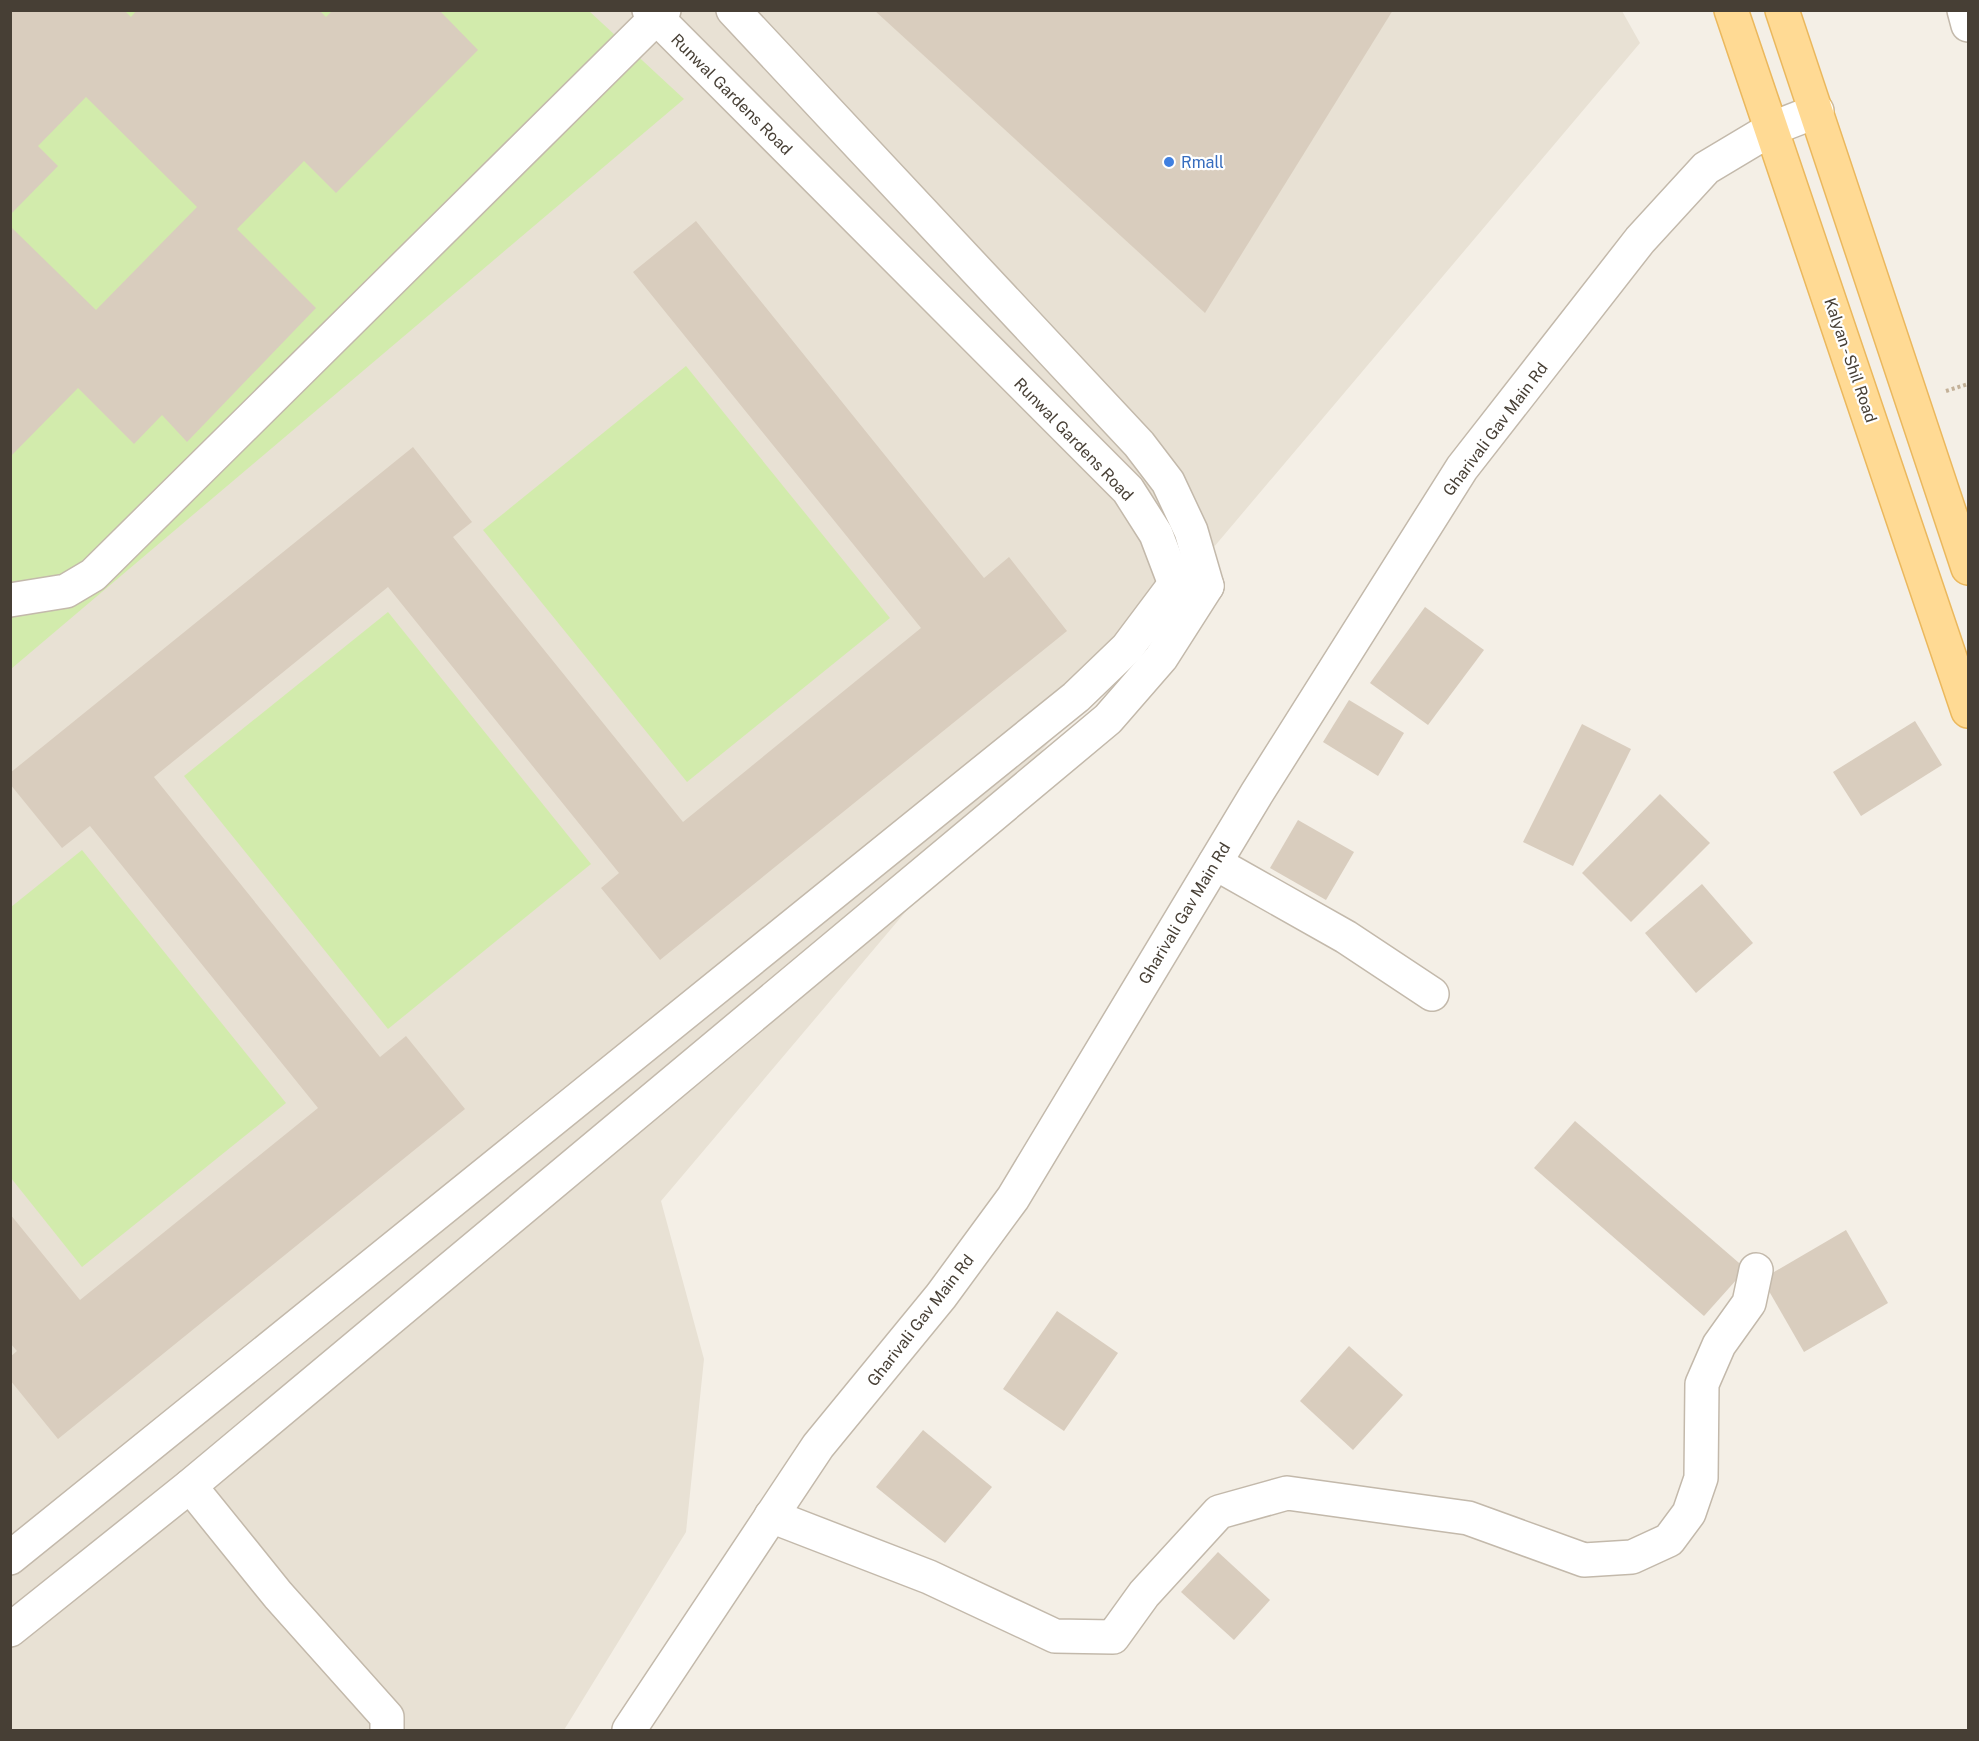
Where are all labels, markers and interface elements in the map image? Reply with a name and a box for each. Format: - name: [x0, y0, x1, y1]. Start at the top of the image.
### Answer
- street label: Runwal Gardens Road: [667, 30, 796, 159]
- place label: Rmall: [1181, 153, 1224, 172]
- marker: Rmall: [1162, 155, 1176, 169]
- street label: Kalyan - Shil Road: [1820, 295, 1881, 425]
- street label: Gharivali Gav Main Rd: [1439, 359, 1552, 500]
- street label: Runwal Gardens Road: [1010, 374, 1137, 505]
- street label: Gharivali Gav Main Rd: [1135, 839, 1234, 987]
- street label: Gharivali Gav Main Rd: [863, 1251, 978, 1390]

